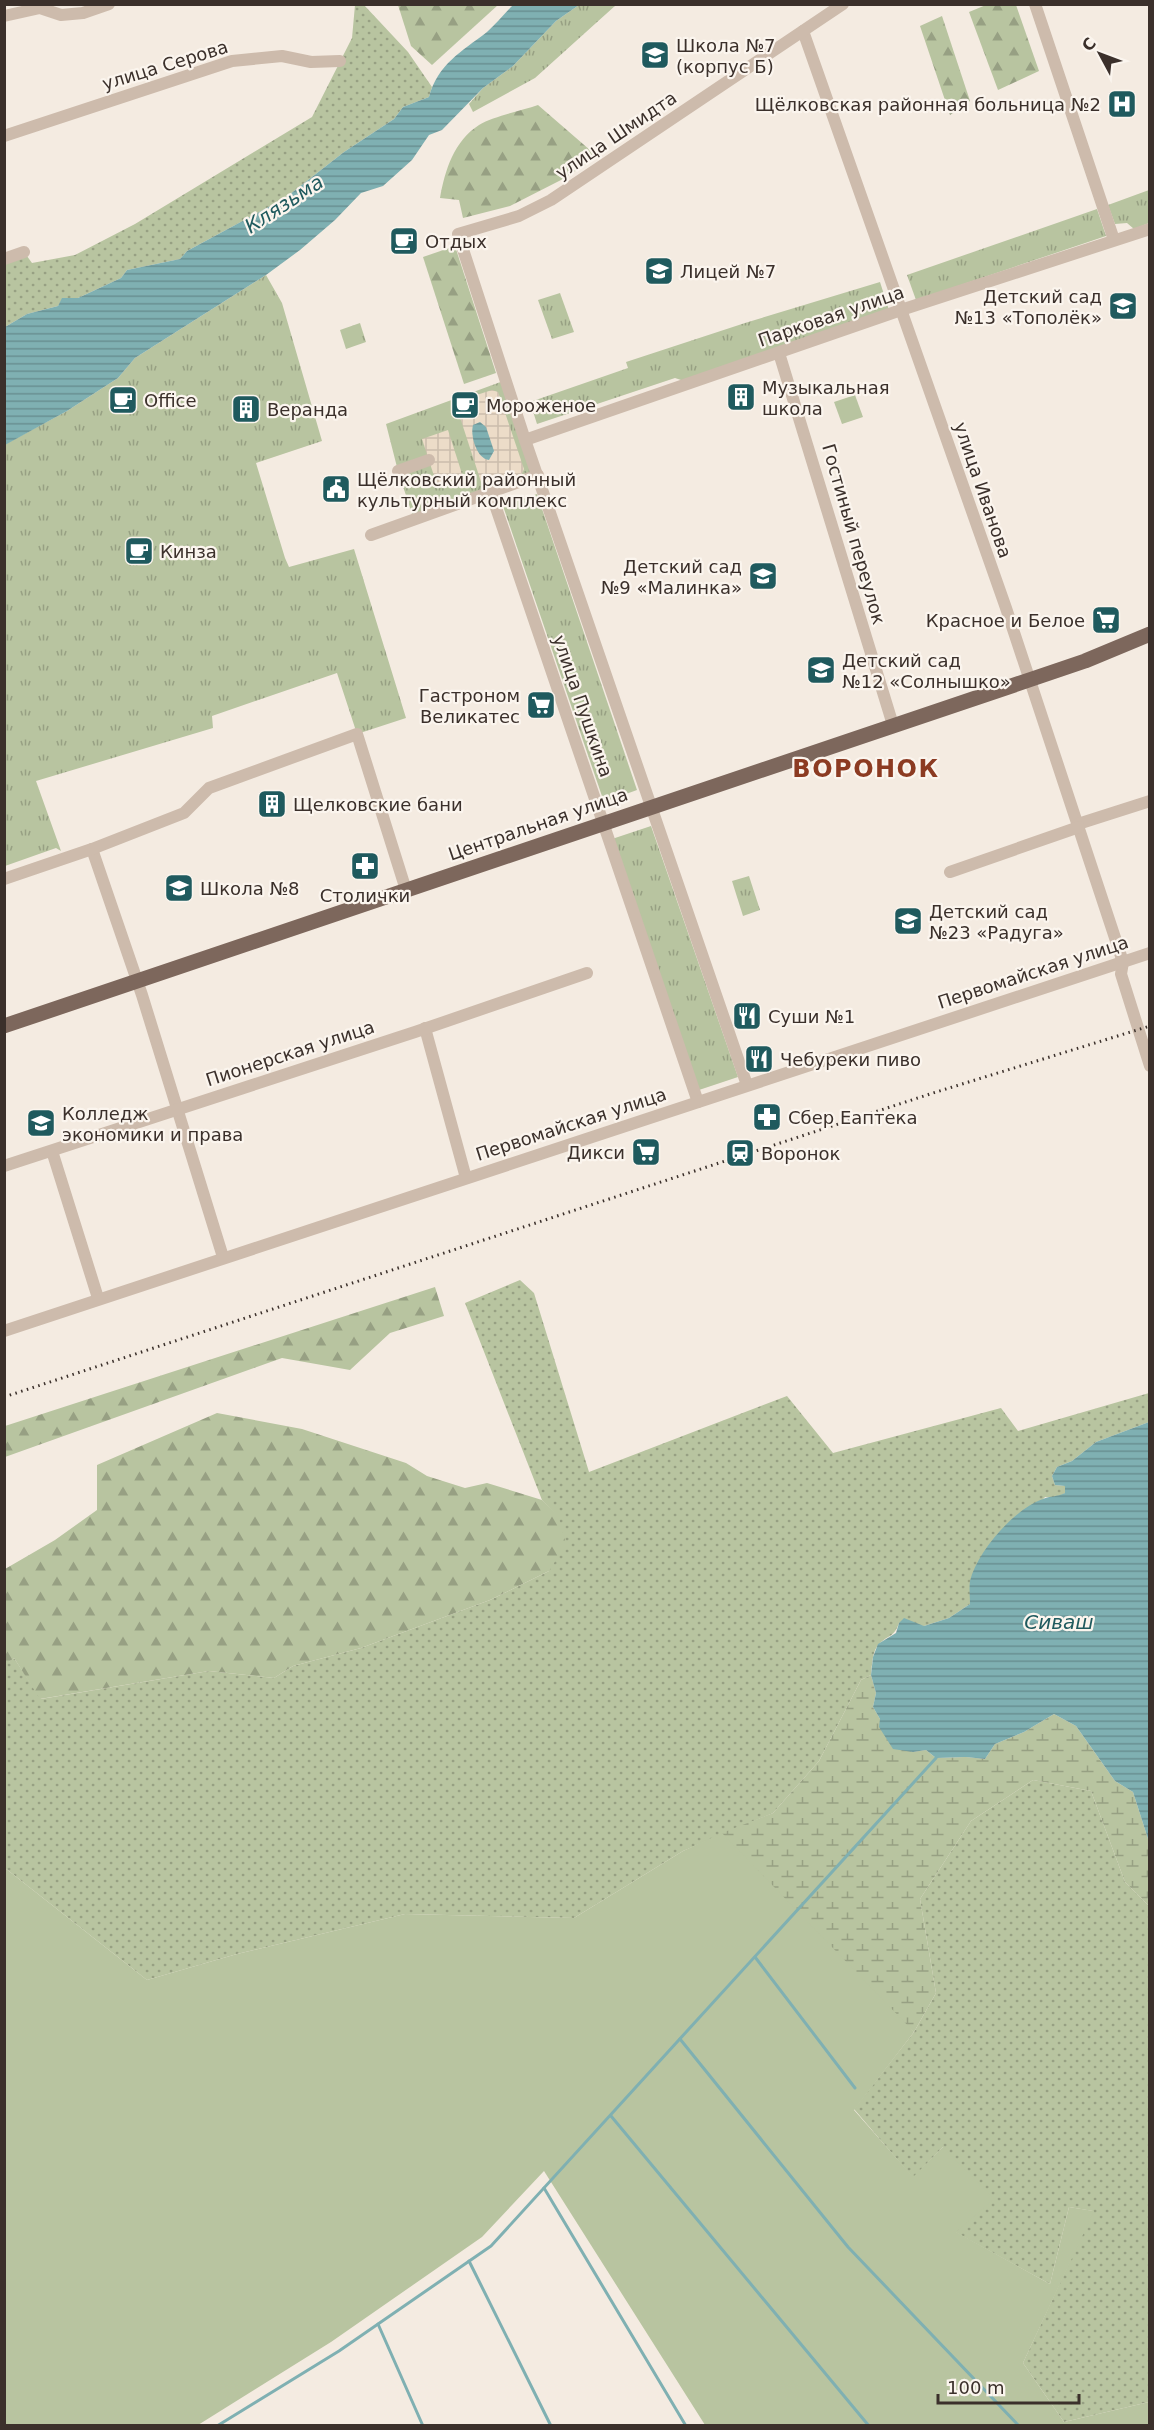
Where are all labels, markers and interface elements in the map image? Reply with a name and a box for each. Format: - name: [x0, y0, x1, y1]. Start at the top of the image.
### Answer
- north arrow: [1070, 24, 1130, 84]
- text: С: [1078, 34, 1100, 55]
- place label: Школа №7 (корпус Б): [676, 35, 776, 77]
- street label: улица Серова: [99, 36, 231, 94]
- school or university icon: Школа №7 (корпус Б): [639, 39, 671, 71]
- street label: улица Шмидта: [552, 87, 680, 183]
- hospital icon: Щёлковская районная больница №2: [1106, 88, 1138, 120]
- place label: Щёлковская районная больница №2: [755, 94, 1101, 115]
- water label: Клязьма: [240, 170, 328, 238]
- cafe icon: Отдых: [388, 225, 420, 257]
- place label: Отдых: [425, 231, 487, 252]
- school or university icon: Лицей №7: [643, 255, 675, 287]
- place label: Лицей №7: [680, 261, 776, 282]
- street label: Парковая улица: [755, 281, 907, 351]
- place label: Детский сад №13 «Тополёк»: [954, 286, 1102, 328]
- school or university icon: Детский сад №13 «Тополёк»: [1107, 290, 1139, 322]
- place label: Музыкальная школа: [762, 377, 890, 419]
- building icon: Музыкальная школа: [725, 381, 757, 413]
- cafe icon: Office: [107, 384, 139, 416]
- cafe icon: Мороженое: [449, 389, 481, 421]
- place label: Office: [144, 390, 197, 411]
- building icon: Веранда: [230, 393, 262, 425]
- place label: Мороженое: [486, 395, 596, 416]
- place label: Веранда: [267, 399, 348, 420]
- street label: улица Иванова: [950, 419, 1016, 561]
- street label: Гостиный переулок: [818, 441, 890, 627]
- place label: Щёлковский районный культурный комплекс: [357, 469, 576, 511]
- public building icon: Щёлковский районный культурный комплекс: [320, 473, 352, 505]
- cafe icon: Кинза: [123, 535, 155, 567]
- place label: Кинза: [160, 541, 217, 562]
- place label: Детский сад №9 «Малинка»: [601, 556, 742, 598]
- school or university icon: Детский сад №9 «Малинка»: [747, 560, 779, 592]
- supermarket icon: Красное и Белое: [1090, 604, 1122, 636]
- place label: Красное и Белое: [926, 610, 1085, 631]
- street label: улица Пушкина: [549, 632, 617, 780]
- place label: Детский сад №12 «Солнышко»: [842, 650, 1011, 692]
- school or university icon: Детский сад №12 «Солнышко»: [805, 654, 837, 686]
- place label: Гастроном Великатес: [419, 685, 520, 727]
- supermarket icon: Гастроном Великатес: [525, 689, 557, 721]
- district label: ВОРОНОК: [792, 755, 940, 783]
- street label: Центральная улица: [446, 783, 630, 865]
- building icon: Щелковские бани: [256, 788, 288, 820]
- place label: Щелковские бани: [293, 794, 463, 815]
- pharmacy icon: Столички: [349, 850, 381, 882]
- school or university icon: Школа №8: [163, 872, 195, 904]
- place label: Школа №8: [200, 878, 300, 899]
- place label: Столички: [320, 885, 410, 906]
- place label: Детский сад №23 «Радуга»: [929, 901, 1064, 943]
- school or university icon: Детский сад №23 «Радуга»: [892, 905, 924, 937]
- street label: Первомайская улица: [935, 931, 1131, 1013]
- restaurant icon: Суши №1: [731, 1000, 763, 1032]
- place label: Суши №1: [768, 1006, 855, 1027]
- street label: Пионерская улица: [203, 1016, 377, 1090]
- restaurant icon: Чебуреки пиво: [743, 1043, 775, 1075]
- place label: Чебуреки пиво: [780, 1049, 921, 1070]
- street label: Первомайская улица: [473, 1083, 669, 1165]
- pharmacy icon: Сбер Еаптека: [751, 1101, 783, 1133]
- place label: Колледж экономики и права: [62, 1103, 243, 1145]
- school or university icon: Колледж экономики и права: [25, 1107, 57, 1139]
- place label: Сбер Еаптека: [788, 1107, 918, 1128]
- supermarket icon: Дикси: [630, 1136, 662, 1168]
- station icon: Воронок: [724, 1137, 756, 1169]
- place label: Дикси: [567, 1142, 625, 1163]
- place label: Воронок: [761, 1143, 841, 1164]
- water label: Сиваш: [1024, 1610, 1094, 1634]
- scale bar: [938, 2367, 1079, 2405]
- text: 100 m: [947, 2377, 1005, 2398]

